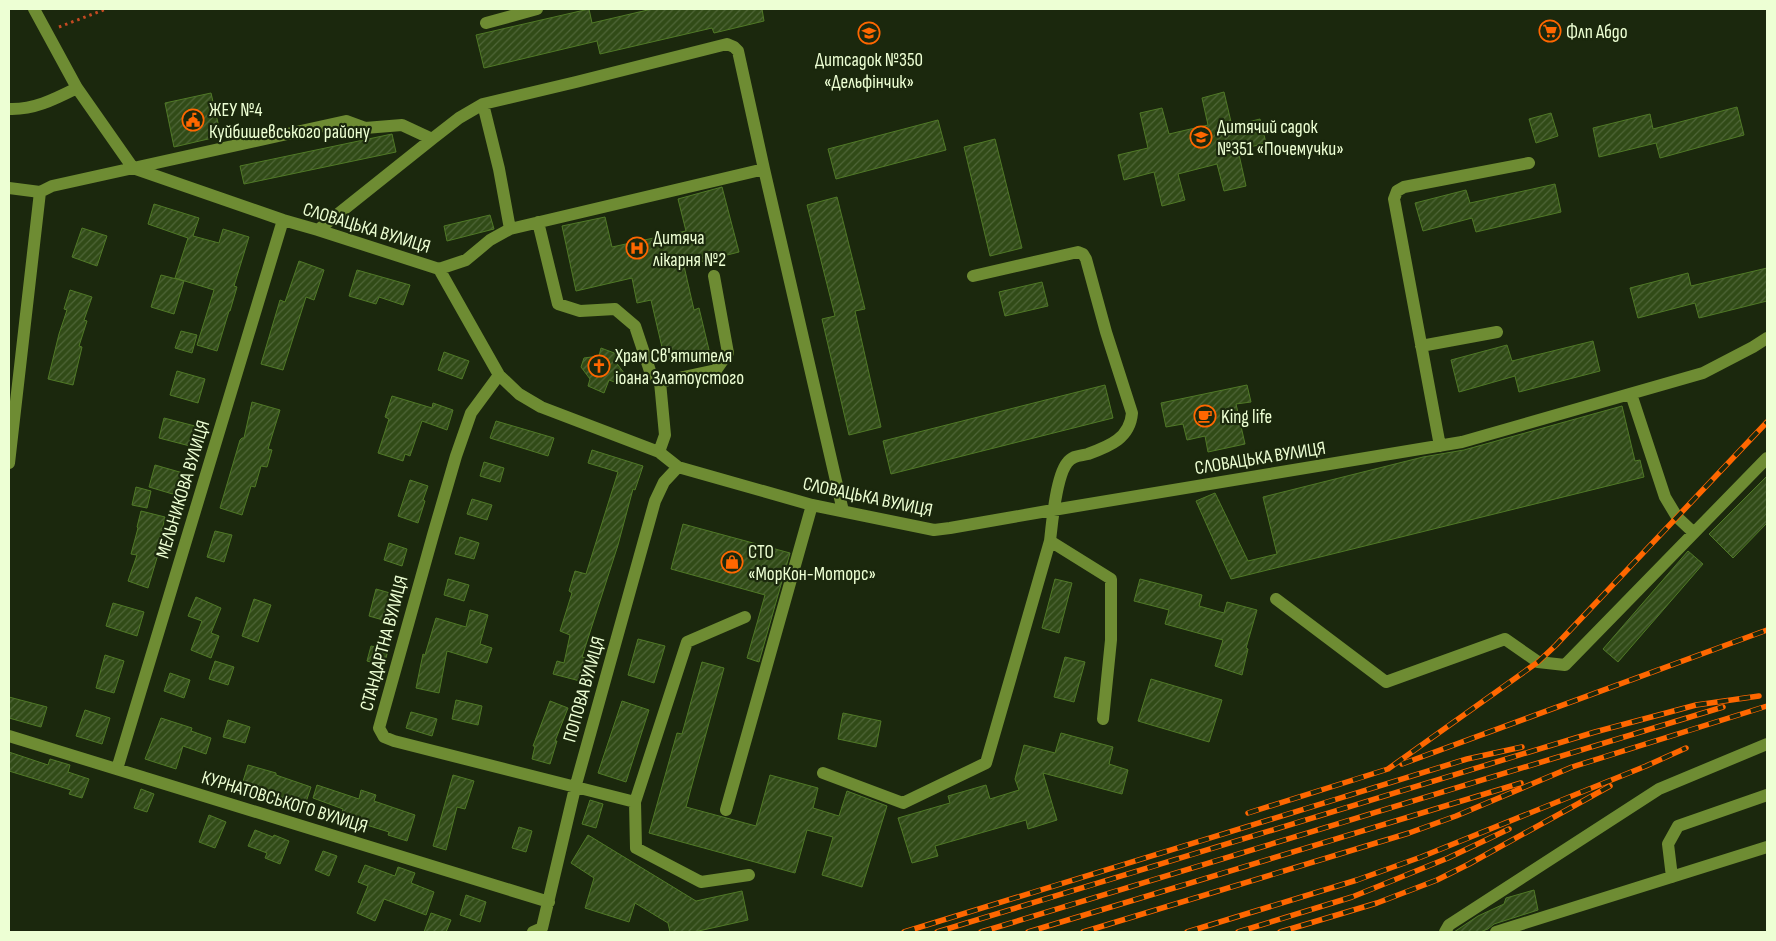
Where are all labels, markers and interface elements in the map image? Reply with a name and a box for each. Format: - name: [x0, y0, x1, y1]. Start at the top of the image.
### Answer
- supermarket icon: Флп Абдо: [1538, 19, 1562, 43]
- school or university icon: Дитсадок №350 «Дельфінчик»: [857, 21, 881, 45]
- place label: Флп Абдо: [1566, 21, 1628, 44]
- place label: Дитсадок №350 «Дельфінчик»: [815, 49, 923, 94]
- place label: ЖЕУ №4 Куйбишевського району: [209, 99, 371, 144]
- public building icon: ЖЕУ №4 Куйбишевського району: [181, 108, 205, 132]
- place label: Дитячий садок №351 «Почемучки»: [1217, 116, 1344, 161]
- school or university icon: Дитячий садок №351 «Почемучки»: [1189, 125, 1213, 149]
- street label: СЛОВАЦЬКА ВУЛИЦЯ: [300, 198, 433, 259]
- place label: Дитяча лікарня №2: [653, 227, 726, 272]
- hospital icon: Дитяча лікарня №2: [625, 236, 649, 260]
- place label: Храм Св'ятителя іоана Златоустого: [614, 345, 744, 390]
- church icon: Храм Св'ятителя іоана Златоустого: [587, 354, 611, 378]
- cafe icon: King life: [1193, 404, 1217, 428]
- place label: King life: [1221, 406, 1272, 429]
- street label: МЕЛЬНИКОВА ВУЛИЦЯ: [152, 418, 215, 561]
- street label: СЛОВАЦЬКА ВУЛИЦЯ: [1193, 437, 1327, 480]
- street label: СЛОВАЦЬКА ВУЛИЦЯ: [801, 472, 935, 522]
- place label: СТО «МорКон-Моторс»: [748, 541, 876, 586]
- shop icon: СТО «МорКон-Моторс»: [720, 550, 744, 574]
- street label: СТАНДАРТНА ВУЛИЦЯ: [355, 573, 414, 714]
- street label: ПОПОВА ВУЛИЦЯ: [558, 634, 611, 745]
- street label: КУРНАТОВСЬКОГО ВУЛИЦЯ: [199, 766, 370, 839]

